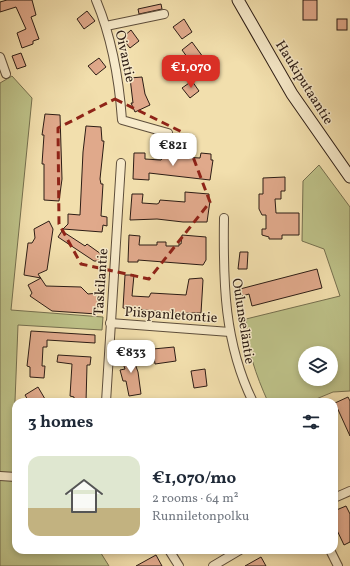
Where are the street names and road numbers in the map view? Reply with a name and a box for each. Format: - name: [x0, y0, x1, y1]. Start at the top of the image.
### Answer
- street label: Oivantie: [110, 28, 139, 85]
- street label: Haukiputaantie: [270, 37, 337, 129]
- street label: Taskilantie: [90, 247, 113, 316]
- street label: Oulunseläntie: [226, 277, 259, 366]
- street label: Piispanletontie: [124, 303, 218, 328]

